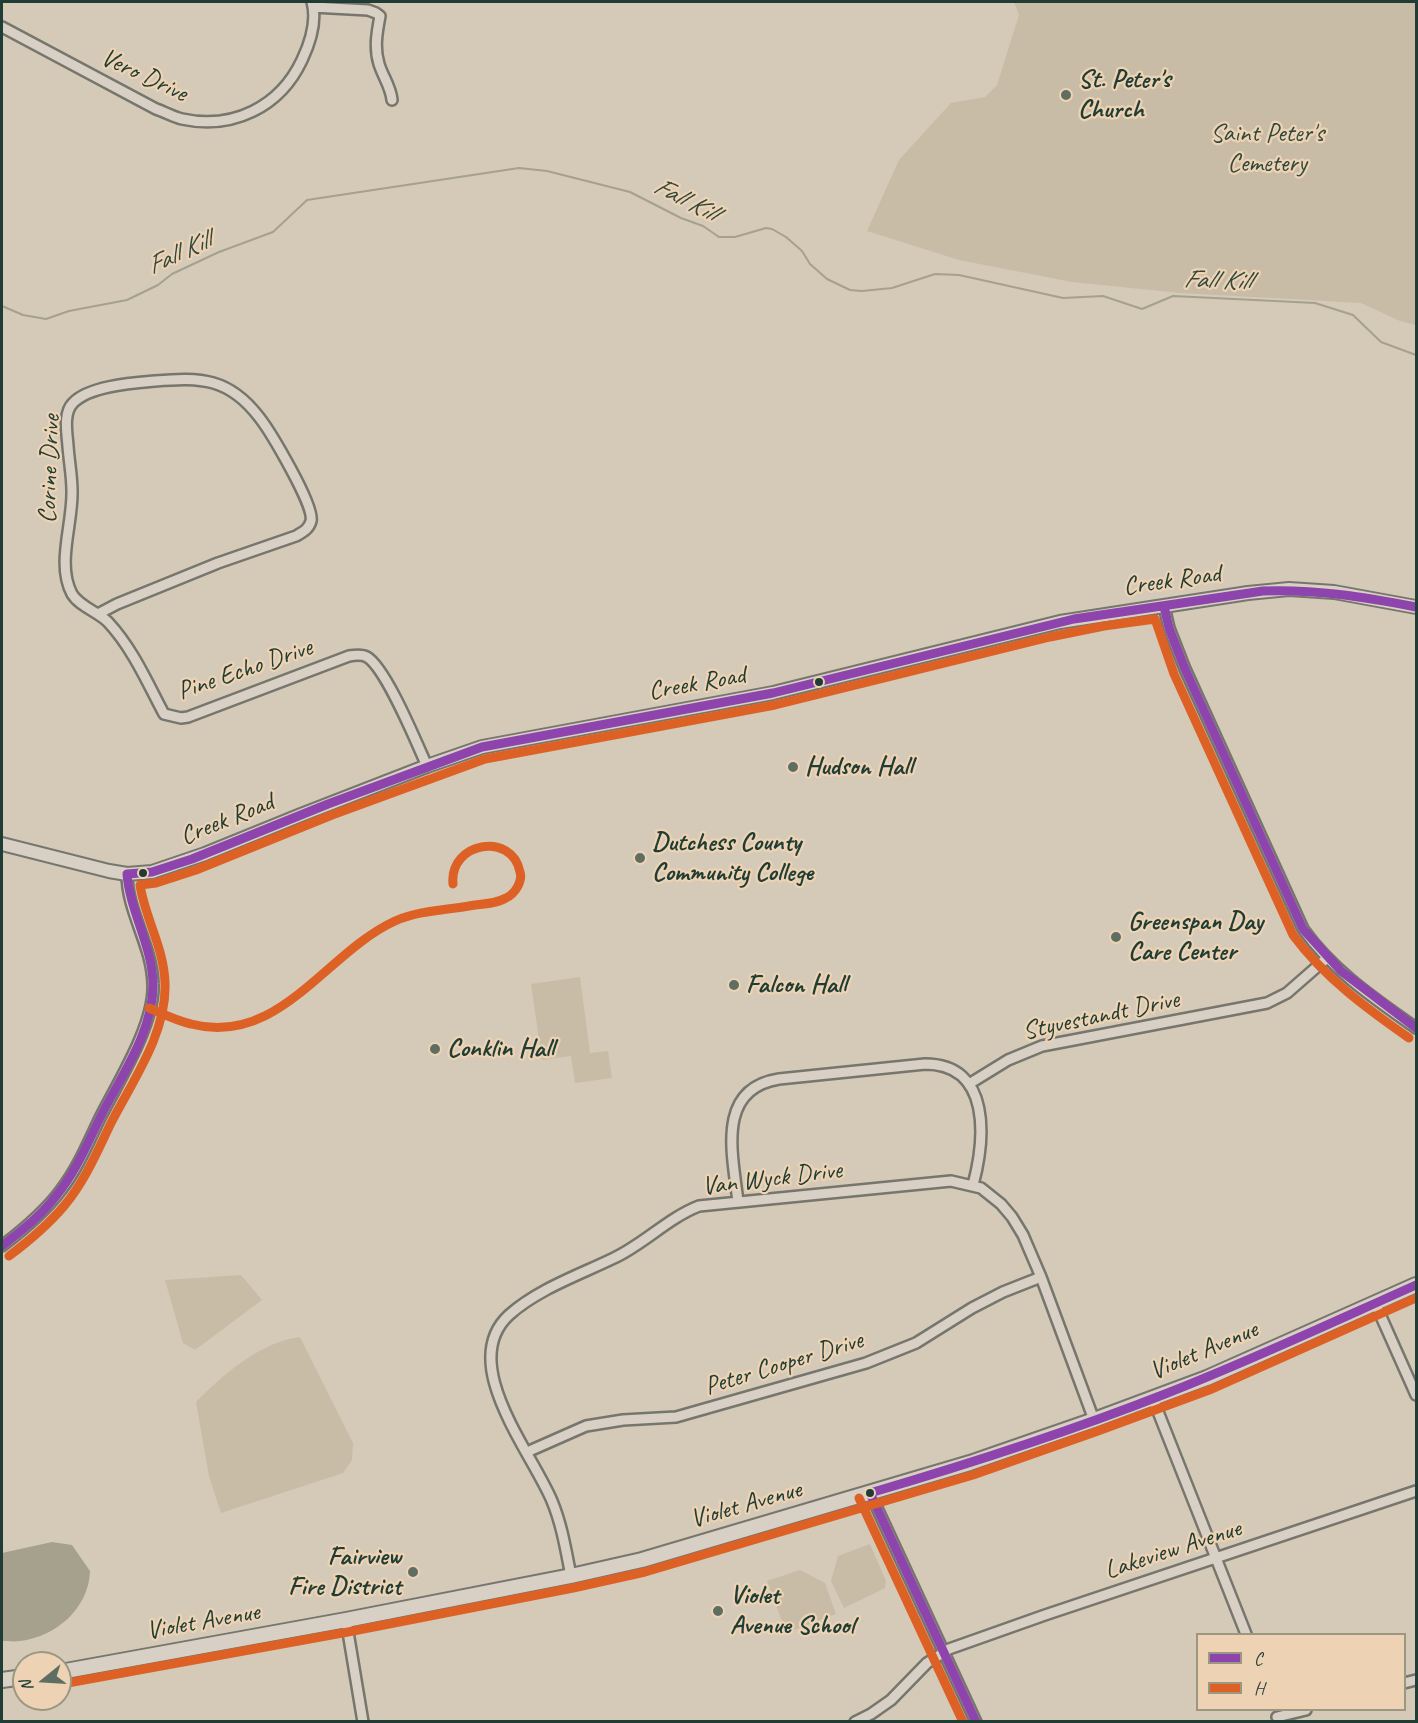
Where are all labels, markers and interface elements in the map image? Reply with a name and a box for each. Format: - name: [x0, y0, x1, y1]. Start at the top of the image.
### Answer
- street label: Vero Drive: [96, 42, 192, 110]
- place label: St. Peter's Church: [1078, 64, 1171, 125]
- marker: St. Peter's Church: [1059, 88, 1073, 102]
- park label: Saint Peter's Cemetery: [1210, 118, 1324, 180]
- water label: Fall Kill: [648, 170, 722, 230]
- water label: Fall Kill: [142, 225, 216, 283]
- water label: Fall Kill: [1183, 264, 1251, 298]
- street label: Corine Drive: [33, 414, 67, 524]
- street label: Creek Road: [1121, 559, 1223, 603]
- street label: Pine Echo Drive: [173, 632, 317, 708]
- street label: Creek Road: [646, 660, 748, 708]
- unlabelled marker: [813, 676, 825, 688]
- place label: Hudson Hall: [805, 751, 913, 783]
- marker: Hudson Hall: [786, 760, 800, 774]
- street label: Creek Road: [176, 787, 278, 853]
- place label: Dutchess County Community College: [652, 827, 813, 888]
- marker: Dutchess County Community College: [633, 851, 647, 865]
- unlabelled marker: [137, 867, 149, 879]
- place label: Greenspan Day Care Center: [1128, 906, 1263, 968]
- marker: Greenspan Day Care Center: [1109, 930, 1123, 944]
- place label: Falcon Hall: [746, 969, 846, 1001]
- marker: Falcon Hall: [727, 978, 741, 992]
- street label: Styvestandt Drive: [1020, 984, 1182, 1048]
- place label: Conklin Hall: [447, 1033, 554, 1065]
- marker: Conklin Hall: [428, 1042, 442, 1056]
- street label: Van Wyck Drive: [700, 1155, 844, 1203]
- street label: Violet Avenue: [1145, 1314, 1263, 1388]
- street label: Peter Cooper Drive: [701, 1325, 867, 1403]
- street label: Violet Avenue: [687, 1474, 805, 1536]
- unlabelled marker: [864, 1487, 876, 1499]
- street label: Lakeview Avenue: [1101, 1513, 1245, 1587]
- place label: Fairview Fire District: [288, 1541, 401, 1602]
- marker: Fairview Fire District: [406, 1565, 420, 1579]
- place label: Violet Avenue School: [730, 1580, 854, 1642]
- street label: Violet Avenue: [144, 1597, 262, 1647]
- marker: Violet Avenue School: [711, 1604, 725, 1618]
- legend: [1196, 1633, 1406, 1711]
- text: C: [1254, 1647, 1263, 1669]
- north arrow: [12, 1651, 72, 1711]
- text: H: [1254, 1677, 1264, 1699]
- text: N: [16, 1678, 38, 1694]

